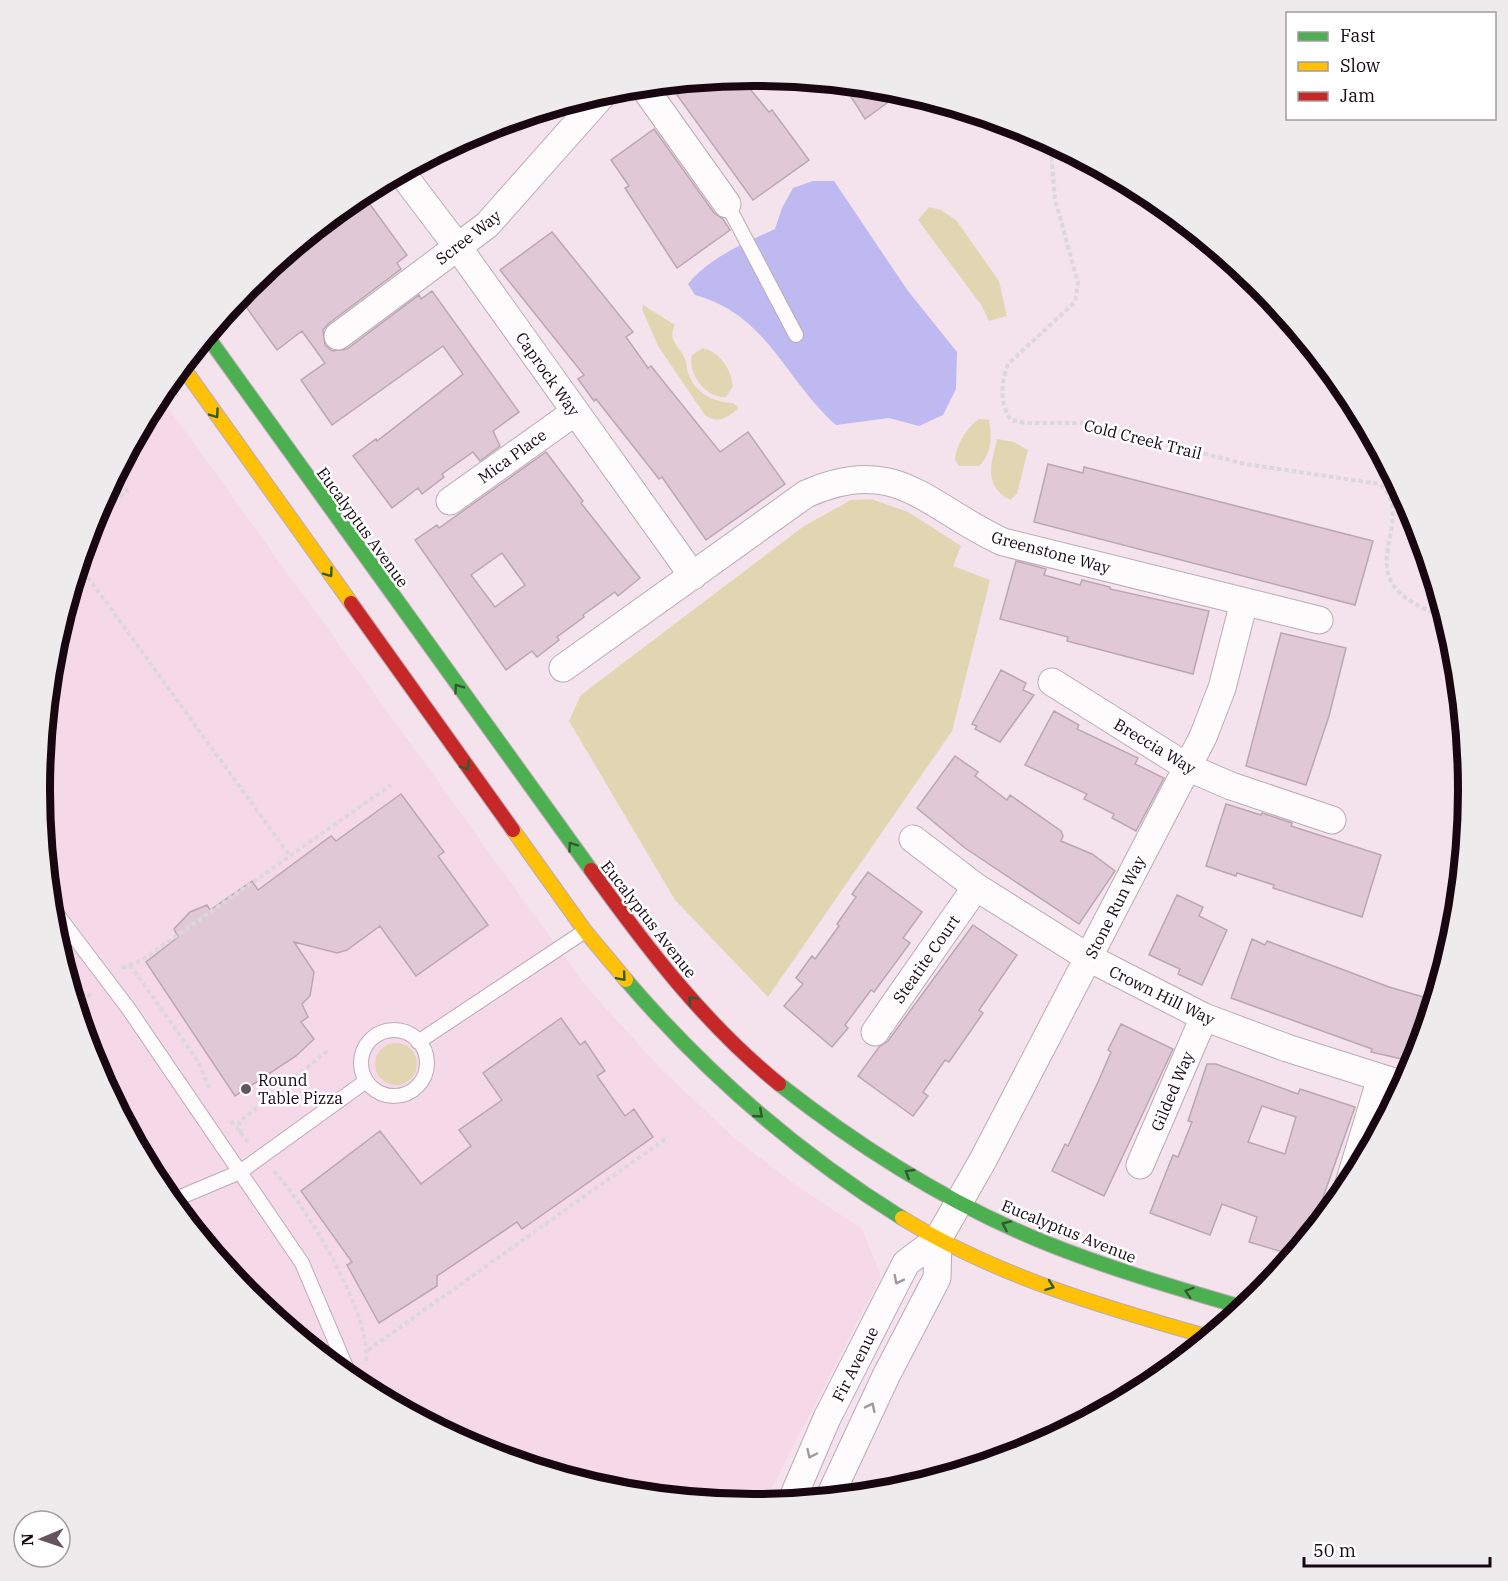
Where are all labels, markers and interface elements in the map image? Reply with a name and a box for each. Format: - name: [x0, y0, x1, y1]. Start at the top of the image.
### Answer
- legend: [1286, 12, 1496, 120]
- text: Fast: [1340, 24, 1375, 47]
- text: Slow: [1340, 54, 1380, 77]
- text: Jam: [1340, 84, 1375, 107]
- street label: Scree Way: [431, 205, 505, 269]
- street label: Caprock Way: [512, 328, 585, 420]
- one-way arrow: [208, 408, 219, 419]
- street label: Cold Creek Trail: [1082, 415, 1204, 463]
- street label: Mica Place: [474, 424, 550, 488]
- street label: Eucalyptus Avenue: [313, 463, 413, 591]
- street label: Greenstone Way: [989, 526, 1113, 578]
- one-way arrow: [322, 566, 333, 577]
- one-way arrow: [454, 683, 465, 694]
- street label: Breccia Way: [1110, 714, 1200, 778]
- one-way arrow: [459, 759, 470, 770]
- one-way arrow: [569, 841, 580, 852]
- street label: Stone Run Way: [1080, 852, 1150, 962]
- street label: Eucalyptus Avenue: [597, 856, 701, 982]
- street label: Steatite Court: [888, 911, 964, 1007]
- street label: Crown Hill Way: [1106, 961, 1219, 1029]
- one-way arrow: [614, 970, 625, 981]
- one-way arrow: [688, 996, 699, 1007]
- street label: Gilded Way: [1146, 1048, 1198, 1134]
- place label: Round Table Pizza: [258, 1070, 343, 1108]
- marker: Round Table Pizza: [239, 1082, 253, 1096]
- one-way arrow: [752, 1107, 763, 1118]
- one-way arrow: [905, 1169, 915, 1181]
- street label: Eucalyptus Avenue: [999, 1195, 1139, 1267]
- one-way arrow: [1001, 1221, 1012, 1233]
- one-way arrow: [894, 1273, 905, 1284]
- one-way arrow: [1044, 1279, 1054, 1292]
- one-way arrow: [1184, 1287, 1195, 1299]
- street label: Fir Avenue: [828, 1323, 882, 1405]
- one-way arrow: [864, 1402, 875, 1413]
- one-way arrow: [806, 1448, 818, 1459]
- north arrow: [12, 1509, 72, 1569]
- scale bar: [1304, 1530, 1490, 1568]
- text: N: [17, 1533, 37, 1546]
- text: 50 m: [1313, 1539, 1356, 1562]

